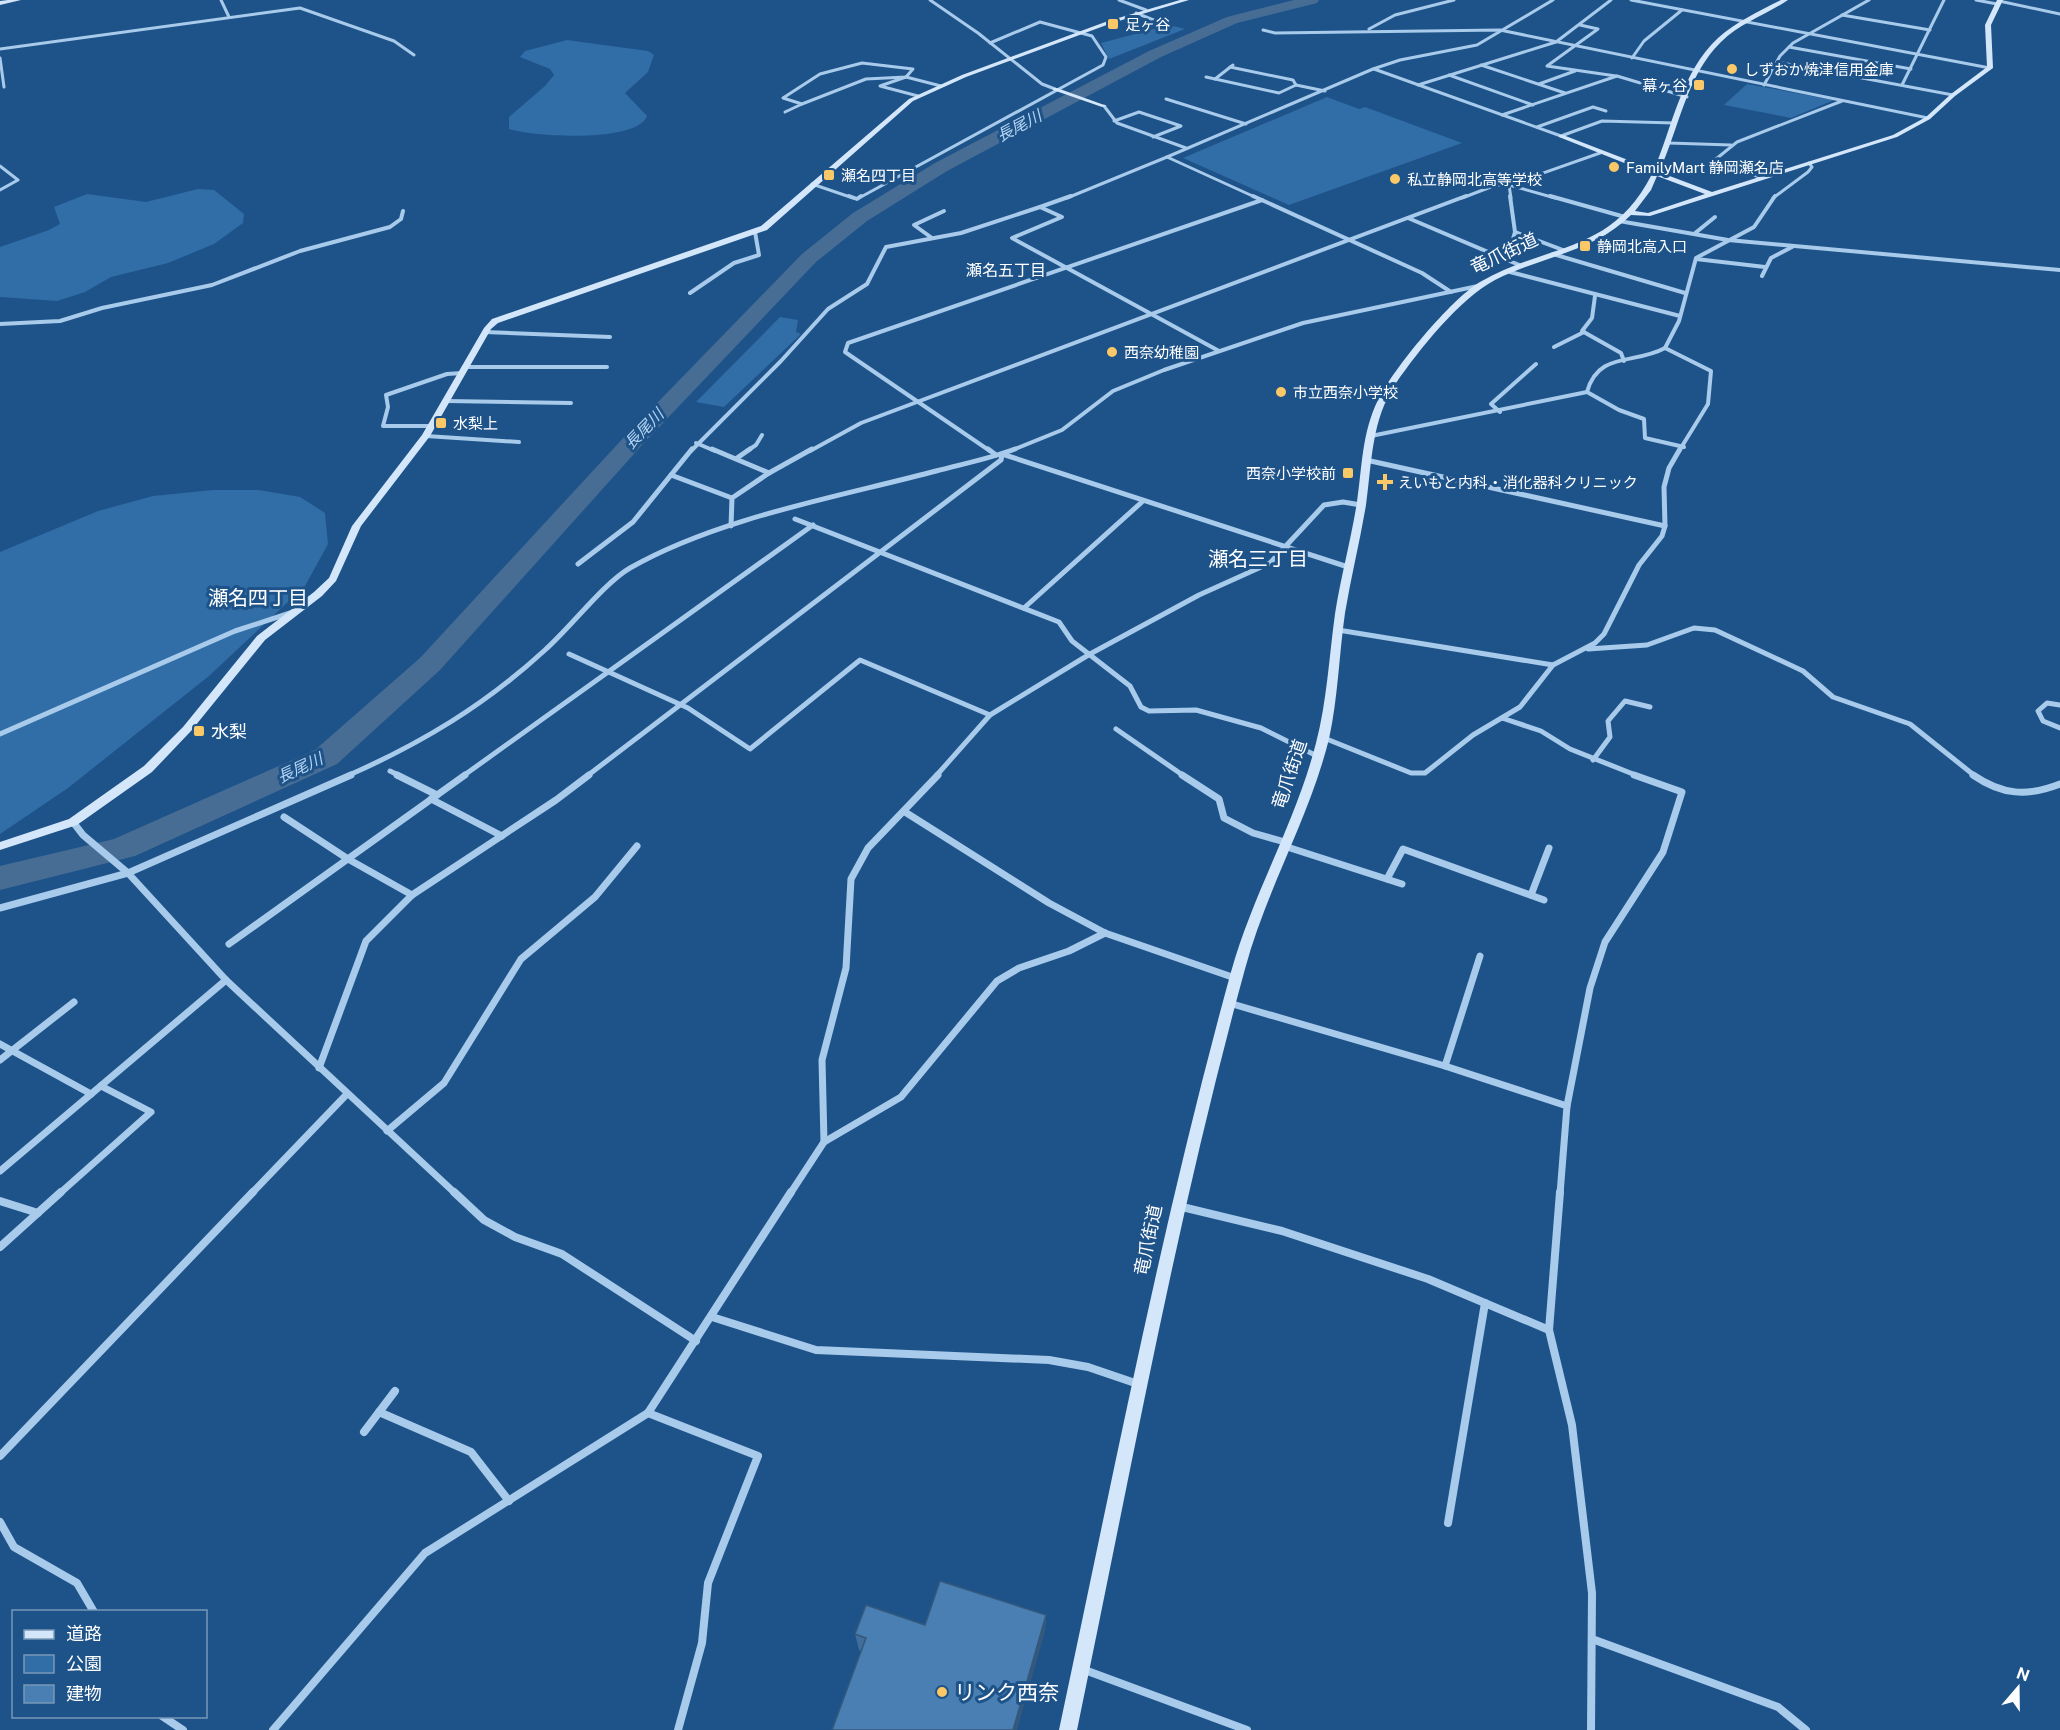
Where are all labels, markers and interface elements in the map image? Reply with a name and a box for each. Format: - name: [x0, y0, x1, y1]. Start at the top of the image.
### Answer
- place label: 足ヶ谷: [1125, 16, 1170, 33]
- marker: 足ヶ谷: [1106, 17, 1120, 31]
- place label: しずおか焼津信用金庫: [1744, 61, 1894, 78]
- marker: しずおか焼津信用金庫: [1725, 62, 1739, 76]
- place label: 幕ヶ谷: [1642, 77, 1687, 94]
- marker: 幕ヶ谷: [1692, 78, 1706, 92]
- water label: 長尾川: [993, 105, 1046, 146]
- place label: FamilyMart 静岡瀬名店: [1626, 159, 1784, 176]
- marker: FamilyMart 静岡瀬名店: [1607, 160, 1621, 174]
- place label: 瀬名四丁目: [841, 167, 916, 184]
- marker: 瀬名四丁目: [822, 168, 836, 182]
- place label: 私立静岡北高等学校: [1407, 171, 1542, 188]
- marker: 私立静岡北高等学校: [1388, 172, 1402, 186]
- street label: 竜爪街道: [1467, 228, 1541, 278]
- place label: 静岡北高入口: [1597, 238, 1687, 255]
- marker: 静岡北高入口: [1578, 239, 1592, 253]
- district label: 瀬名五丁目: [966, 261, 1046, 280]
- place label: 西奈幼稚園: [1124, 344, 1199, 361]
- marker: 西奈幼稚園: [1105, 345, 1119, 359]
- place label: 市立西奈小学校: [1293, 384, 1398, 401]
- marker: 市立西奈小学校: [1274, 385, 1288, 399]
- water label: 長尾川: [620, 404, 669, 453]
- place label: 水梨上: [453, 415, 498, 432]
- marker: 水梨上: [434, 416, 448, 430]
- place label: 西奈小学校前: [1246, 465, 1336, 482]
- marker: 西奈小学校前: [1341, 466, 1355, 480]
- marker: えいもと内科・消化器科クリニック: [1376, 473, 1394, 491]
- place label: えいもと内科・消化器科クリニック: [1398, 474, 1638, 491]
- district label: 瀬名三丁目: [1208, 547, 1308, 571]
- district label: 瀬名四丁目: [208, 586, 308, 610]
- place label: 水梨: [211, 721, 247, 742]
- marker: 水梨: [192, 724, 206, 738]
- street label: 竜爪街道: [1267, 737, 1311, 811]
- water label: 長尾川: [274, 748, 328, 787]
- street label: 竜爪街道: [1130, 1203, 1166, 1277]
- legend: [12, 1610, 207, 1718]
- text: 道路: [66, 1623, 102, 1644]
- text: 公園: [66, 1653, 102, 1674]
- north arrow: [1988, 1658, 2048, 1718]
- text: N: [2014, 1663, 2032, 1685]
- place label: リンク西奈: [954, 1680, 1059, 1705]
- text: 建物: [66, 1683, 102, 1704]
- marker: リンク西奈: [935, 1685, 949, 1699]

